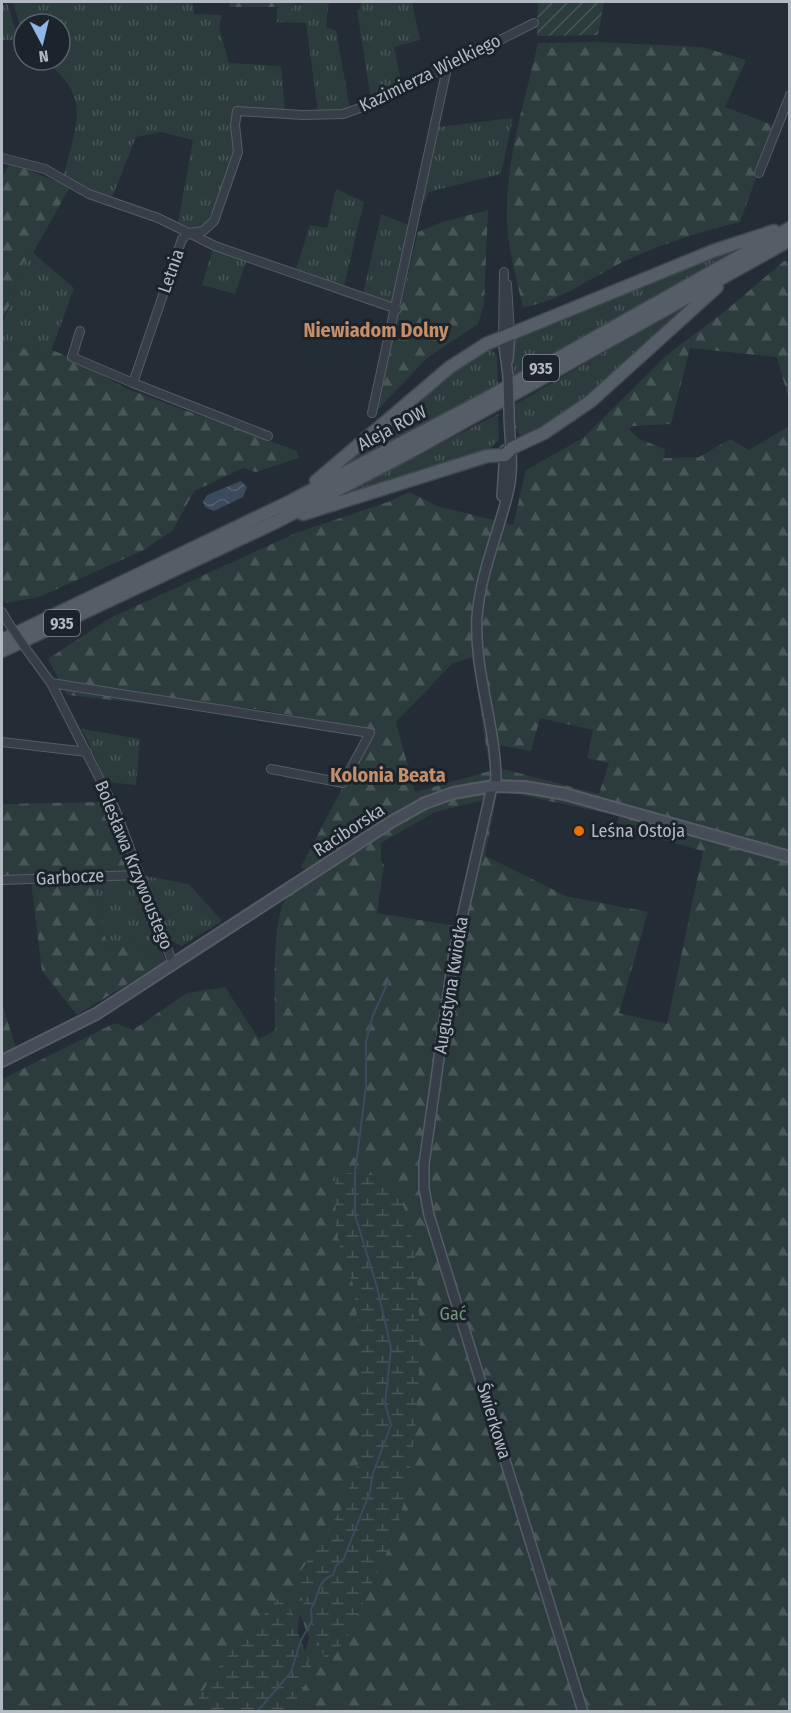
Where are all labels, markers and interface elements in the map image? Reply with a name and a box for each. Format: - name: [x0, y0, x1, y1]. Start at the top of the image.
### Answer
- north arrow: [12, 12, 72, 72]
- street label: Kazimierza Wielkiego: [356, 29, 504, 117]
- text: N: [38, 46, 50, 66]
- street label: Letnia: [153, 246, 189, 296]
- district label: Niewiadom Dolny: [303, 318, 449, 342]
- road number: 935: [523, 355, 559, 381]
- street label: Aleja ROW: [354, 400, 431, 455]
- road number: 935: [44, 610, 80, 636]
- district label: Kolonia Beata: [330, 763, 446, 787]
- street label: Bolesława Krzywoustego: [90, 777, 178, 953]
- street label: Raciborska: [309, 799, 389, 861]
- place label: Leśna Ostoja: [591, 820, 685, 842]
- marker: Leśna Ostoja: [572, 824, 586, 838]
- street label: Garbocze: [35, 864, 105, 890]
- street label: Augustyna Kwiotka: [429, 915, 473, 1055]
- park label: Gać: [440, 1303, 467, 1325]
- street label: Świerkowa: [472, 1380, 516, 1462]

